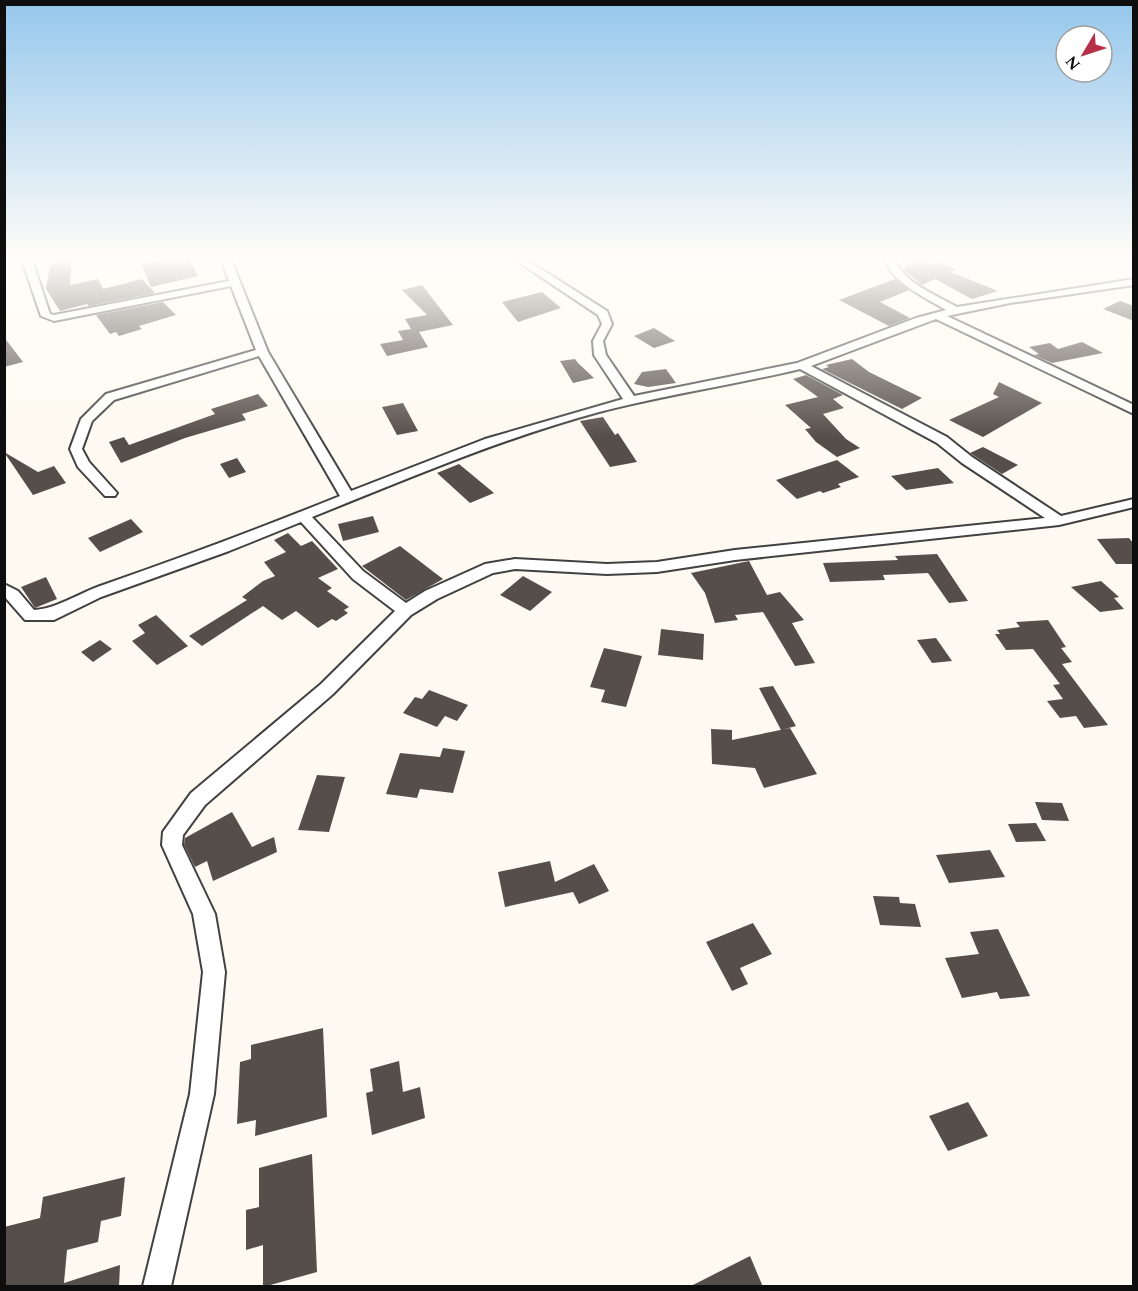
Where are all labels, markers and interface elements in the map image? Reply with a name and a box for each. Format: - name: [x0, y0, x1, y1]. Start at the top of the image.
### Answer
- north arrow: [1054, 24, 1114, 84]
- text: N: [1060, 50, 1087, 75]

